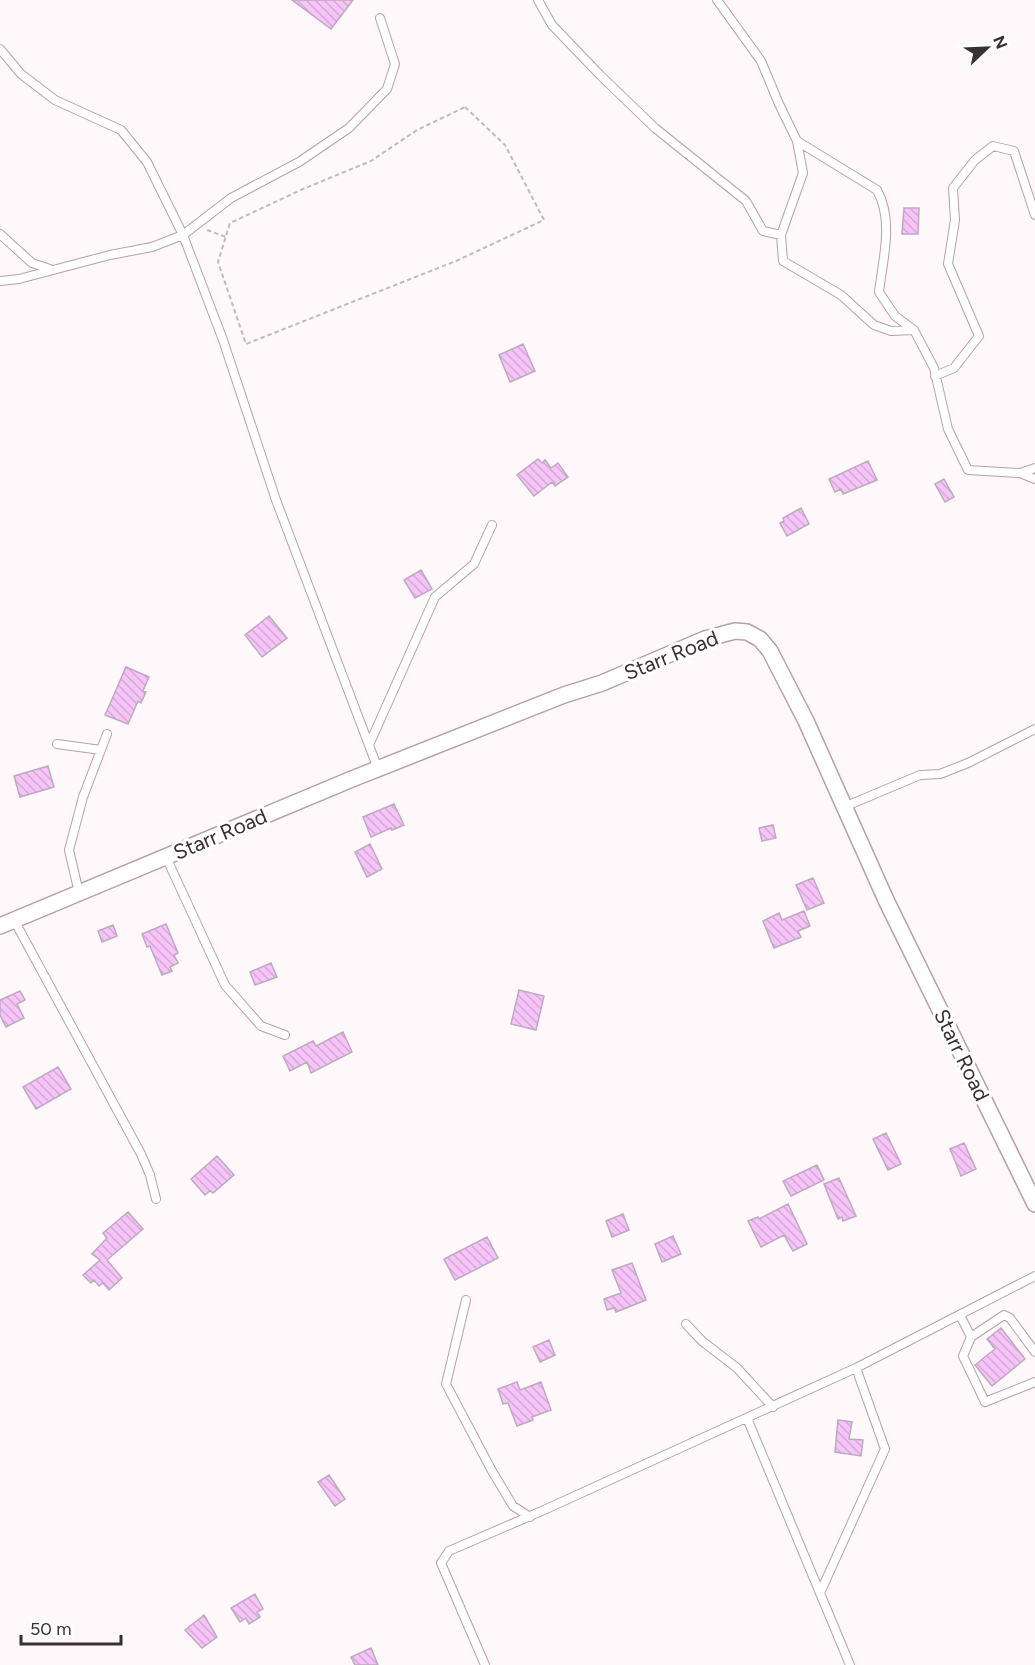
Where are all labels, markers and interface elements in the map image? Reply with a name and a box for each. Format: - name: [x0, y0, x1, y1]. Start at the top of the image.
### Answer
- north arrow: [957, 18, 1017, 78]
- text: N: [989, 33, 1012, 52]
- street label: Starr Road: [620, 625, 722, 685]
- street label: Starr Road: [169, 803, 271, 865]
- street label: Starr Road: [929, 1005, 995, 1105]
- scale bar: [21, 1608, 122, 1646]
- text: 50 m: [30, 1618, 72, 1640]

